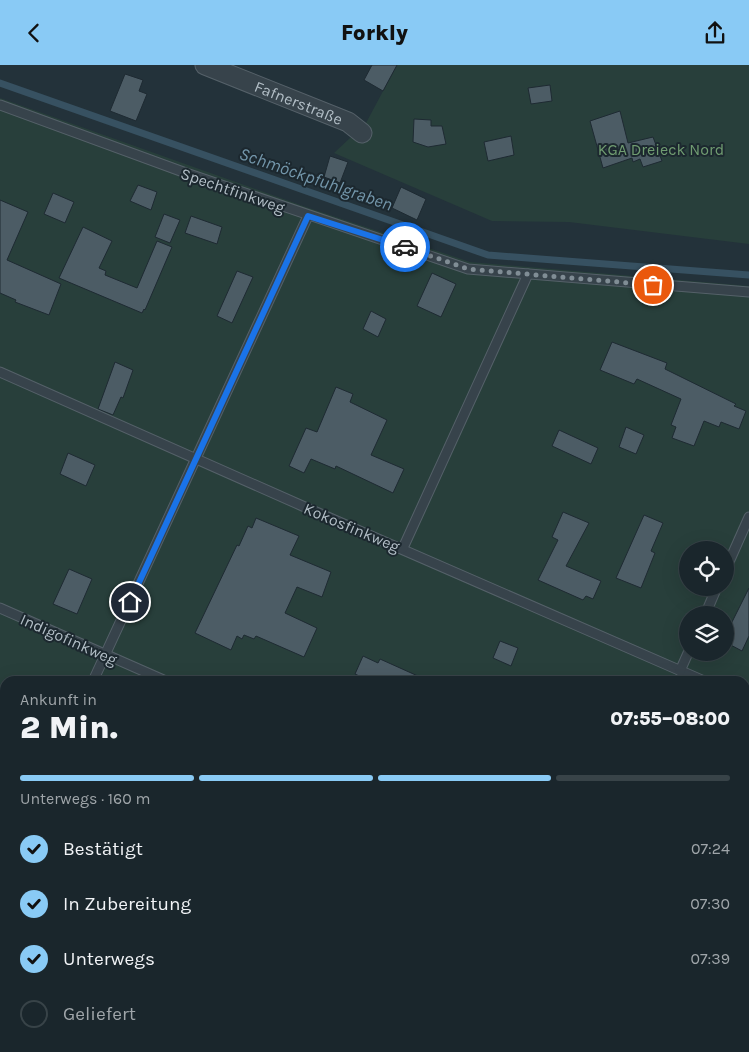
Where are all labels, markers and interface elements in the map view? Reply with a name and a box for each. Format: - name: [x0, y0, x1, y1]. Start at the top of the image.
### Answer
- icon: back: [20, 19, 48, 47]
- icon: share: [701, 19, 729, 47]
- text: Forkly: [341, 20, 408, 46]
- street label: Fafnerstraße: [252, 77, 345, 129]
- park label: KGA Dreieck Nord: [598, 140, 724, 159]
- water label: Schmöckpfuhlgraben: [236, 142, 396, 216]
- street label: Spechtfinkweg: [178, 164, 287, 217]
- courier: [380, 222, 430, 272]
- icon: car: [391, 233, 419, 261]
- pin: [632, 264, 674, 306]
- icon: bag: [639, 271, 667, 299]
- street label: Kokosfinkweg: [301, 499, 403, 556]
- map controls: [679, 541, 734, 661]
- button: locate: [679, 541, 734, 596]
- pin: [109, 581, 151, 623]
- icon: home: [116, 588, 144, 616]
- button: layers: [679, 606, 734, 661]
- street label: Indigofinkweg: [17, 610, 120, 669]
- text: Ankunft in: [20, 690, 97, 709]
- text: 07:55–08:00: [610, 708, 730, 730]
- text: 2 Min.: [20, 709, 118, 746]
- text: Unterwegs · 160 m: [20, 789, 151, 808]
- icon: check: [20, 835, 48, 863]
- text: Bestätigt: [63, 838, 143, 860]
- text: 07:24: [691, 839, 730, 858]
- icon: check: [20, 890, 48, 918]
- text: In Zubereitung: [63, 893, 191, 915]
- text: 07:30: [690, 894, 730, 913]
- icon: check: [20, 945, 48, 973]
- text: Unterwegs: [63, 948, 155, 970]
- text: 07:39: [691, 949, 730, 968]
- text: Geliefert: [63, 1003, 136, 1025]

